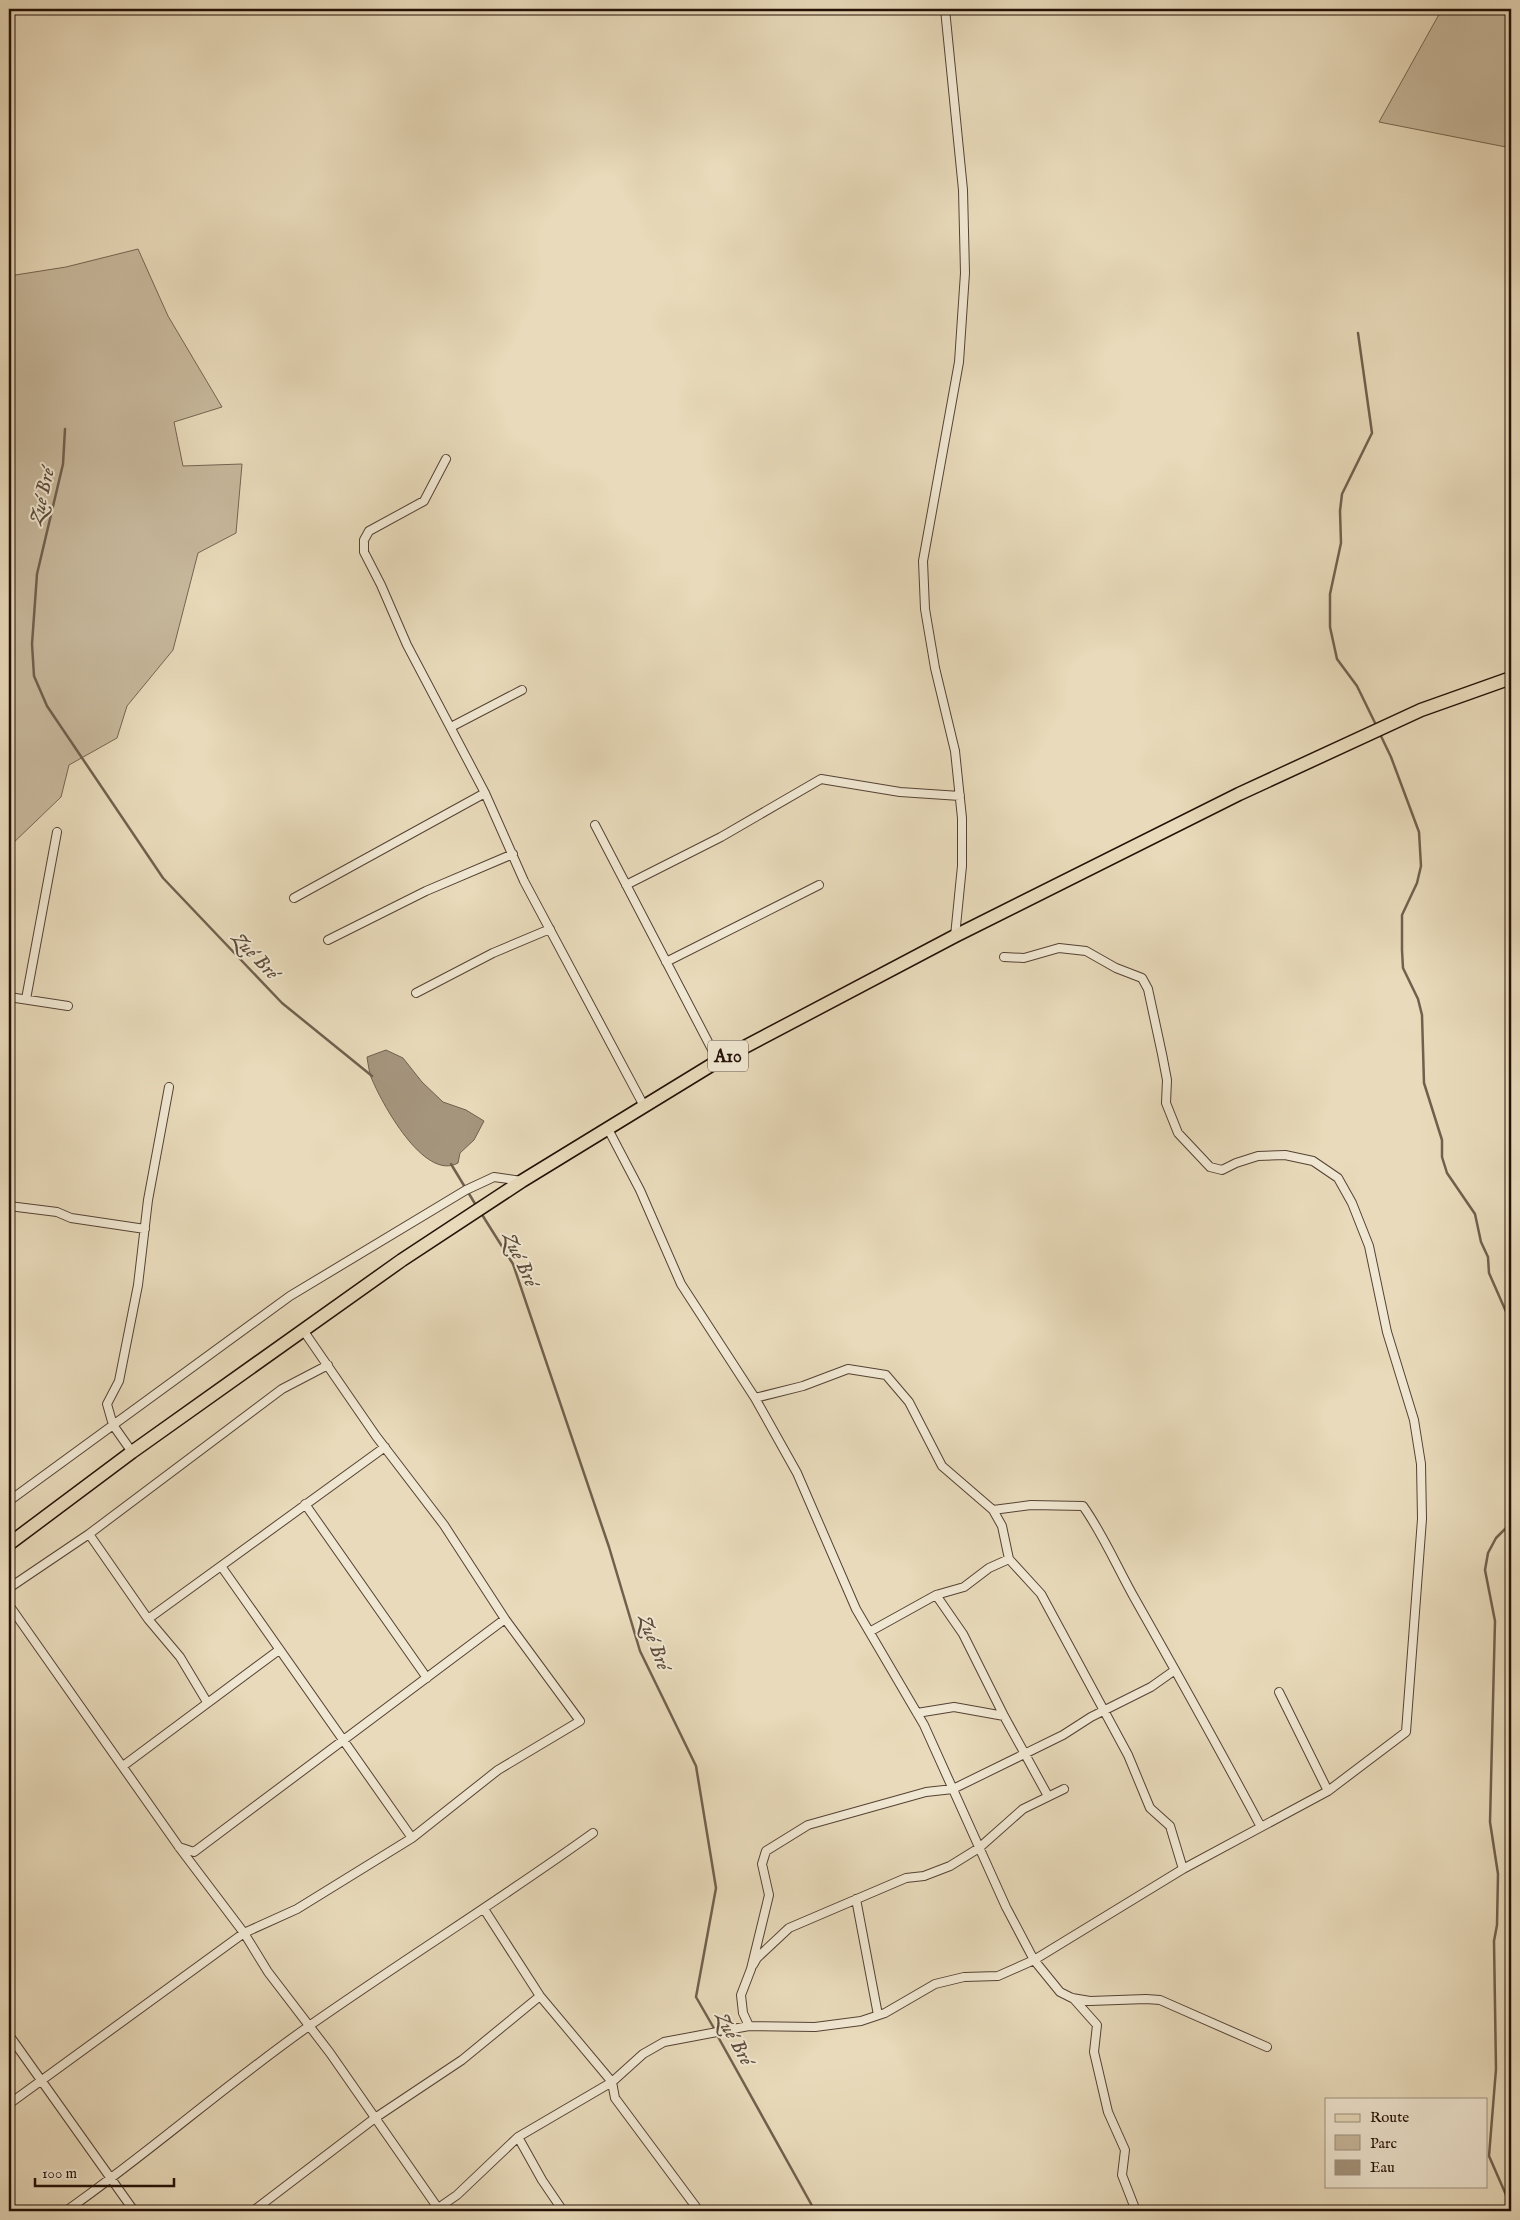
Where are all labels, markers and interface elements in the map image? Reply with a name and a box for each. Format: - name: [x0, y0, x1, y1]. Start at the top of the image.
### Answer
- water label: Zué Bré: [23, 462, 63, 529]
- water label: Zué Bré: [224, 925, 286, 988]
- road number: A10: [708, 1040, 748, 1072]
- water label: Zué Bré: [494, 1227, 545, 1294]
- water label: Zué Bré: [630, 1609, 677, 1677]
- water label: Zué Bré: [707, 2006, 760, 2073]
- legend: [1325, 2098, 1488, 2188]
- text: Route: [1370, 2108, 1409, 2127]
- text: Parc: [1370, 2134, 1397, 2153]
- scale bar: [35, 2155, 174, 2187]
- text: Eau: [1370, 2158, 1395, 2177]
- text: 100 m: [42, 2164, 78, 2183]

